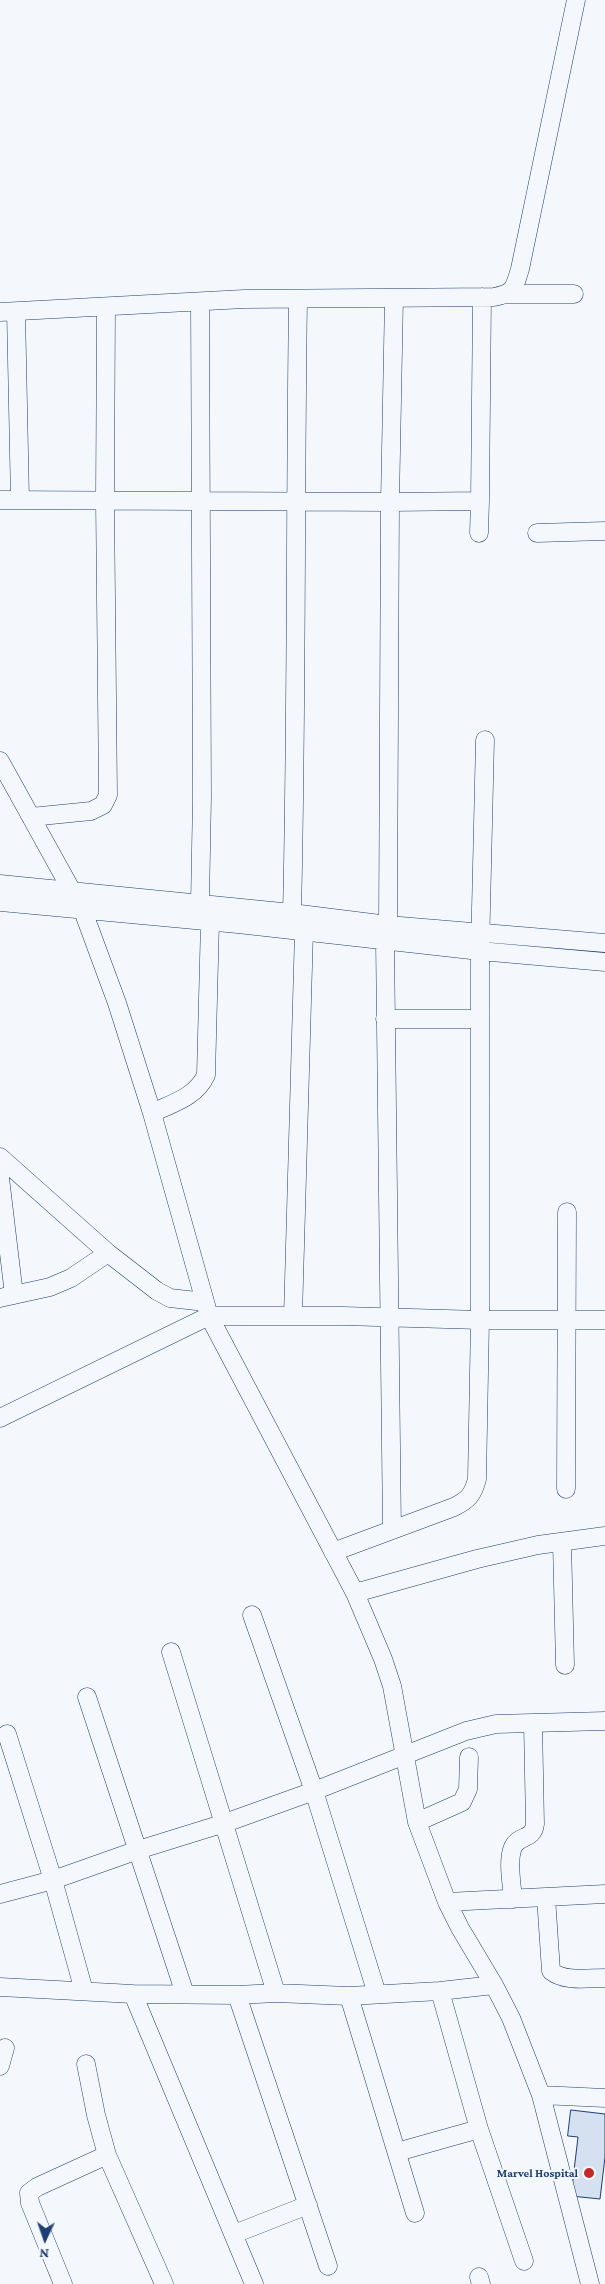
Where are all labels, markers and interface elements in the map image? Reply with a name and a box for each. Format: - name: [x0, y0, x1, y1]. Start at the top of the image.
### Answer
- place label: Marvel Hospital: [497, 2166, 578, 2180]
- marker: Marvel Hospital: [582, 2166, 596, 2180]
- north arrow: [20, 2214, 70, 2264]
- text: N: [39, 2246, 49, 2262]

